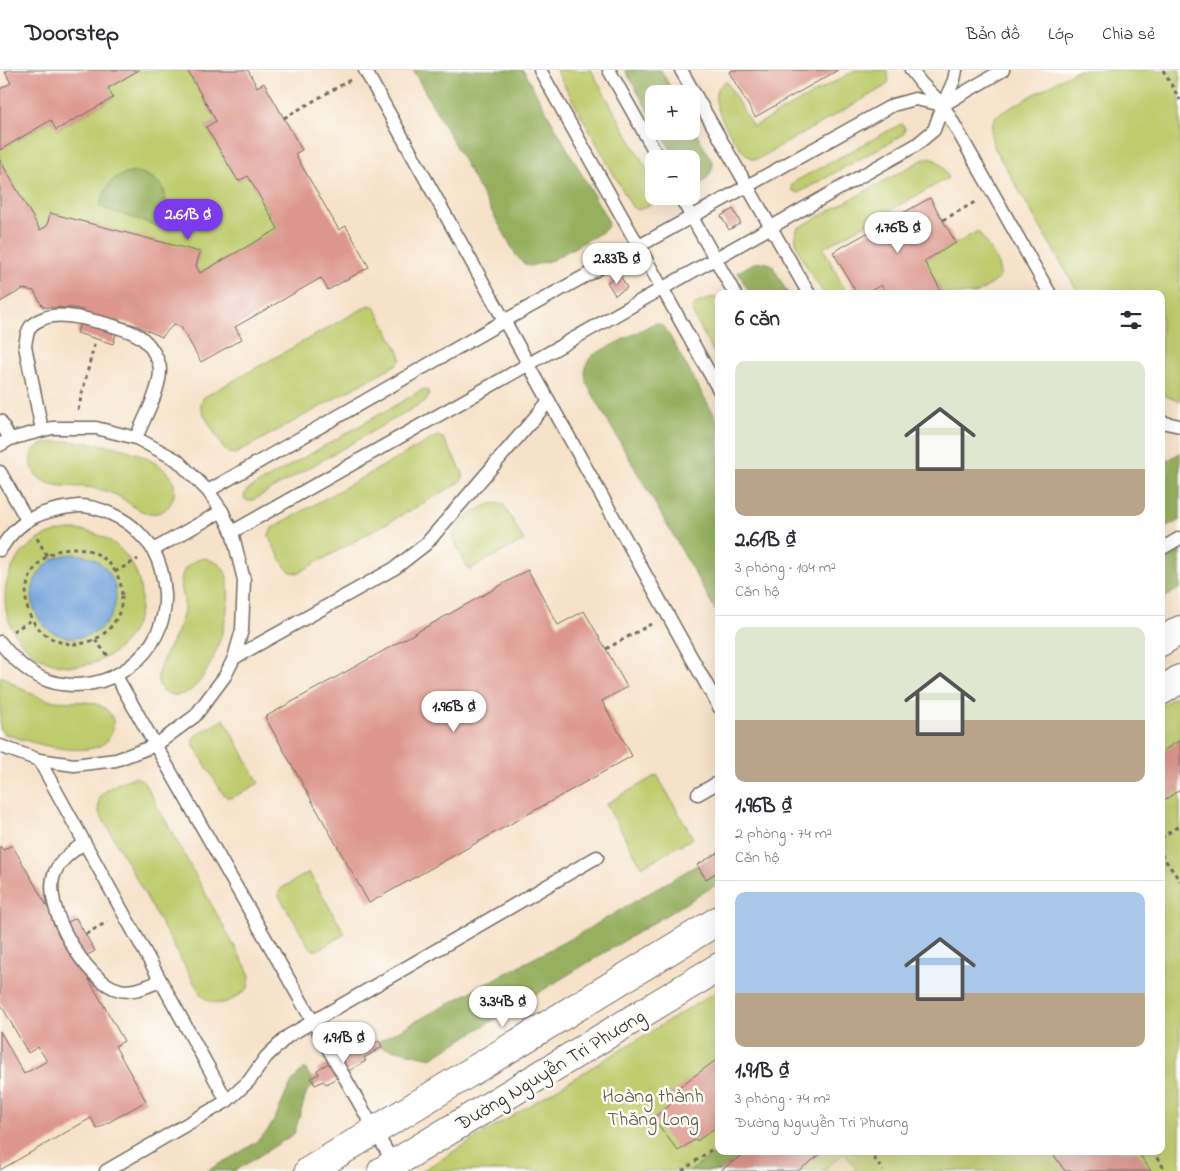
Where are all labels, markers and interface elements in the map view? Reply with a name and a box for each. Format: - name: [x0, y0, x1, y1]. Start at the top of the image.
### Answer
- text: Doorstep: [25, 17, 119, 52]
- text: Bản đồ: [966, 22, 1020, 48]
- text: Lớp: [1048, 22, 1074, 48]
- text: Chia sẻ: [1102, 22, 1155, 48]
- map controls: [645, 85, 700, 205]
- button: +: [645, 85, 700, 140]
- button: −: [645, 150, 700, 205]
- pin: 2.61B ₫: [142, 198, 234, 241]
- text: 2.61B ₫: [165, 203, 211, 227]
- pin: 1.76B ₫: [852, 212, 944, 254]
- text: 1.76B ₫: [875, 216, 921, 240]
- pin: 2.83B ₫: [571, 242, 663, 285]
- text: 2.83B ₫: [594, 247, 641, 271]
- text: 6 căn: [735, 305, 780, 335]
- icon: filters: [1117, 306, 1145, 334]
- icon: home: [895, 394, 985, 484]
- text: 2.61B ₫: [735, 526, 796, 556]
- text: 3 phòng · 104 m²: [735, 556, 836, 580]
- text: Căn hộ: [735, 580, 779, 604]
- icon: home: [895, 659, 985, 749]
- pin: 1.96B ₫: [408, 690, 500, 733]
- text: 1.96B ₫: [432, 695, 476, 719]
- text: 1.96B ₫: [735, 792, 792, 822]
- text: 2 phòng · 74 m²: [735, 822, 832, 846]
- text: Căn hộ: [735, 846, 779, 870]
- icon: home: [895, 924, 985, 1014]
- pin: 3.34B ₫: [457, 986, 549, 1028]
- text: 3.34B ₫: [480, 990, 526, 1014]
- street label: Đường Nguyễn Tri Phương: [450, 1003, 652, 1141]
- pin: 1.91B ₫: [298, 1022, 390, 1064]
- text: 1.91B ₫: [323, 1026, 365, 1050]
- text: 1.91B ₫: [735, 1057, 789, 1087]
- park label: Hoàng thành Thăng Long: [602, 1083, 704, 1136]
- text: 3 phòng · 74 m²: [735, 1087, 831, 1111]
- text: Đường Nguyễn Tri Phương: [735, 1111, 908, 1135]

